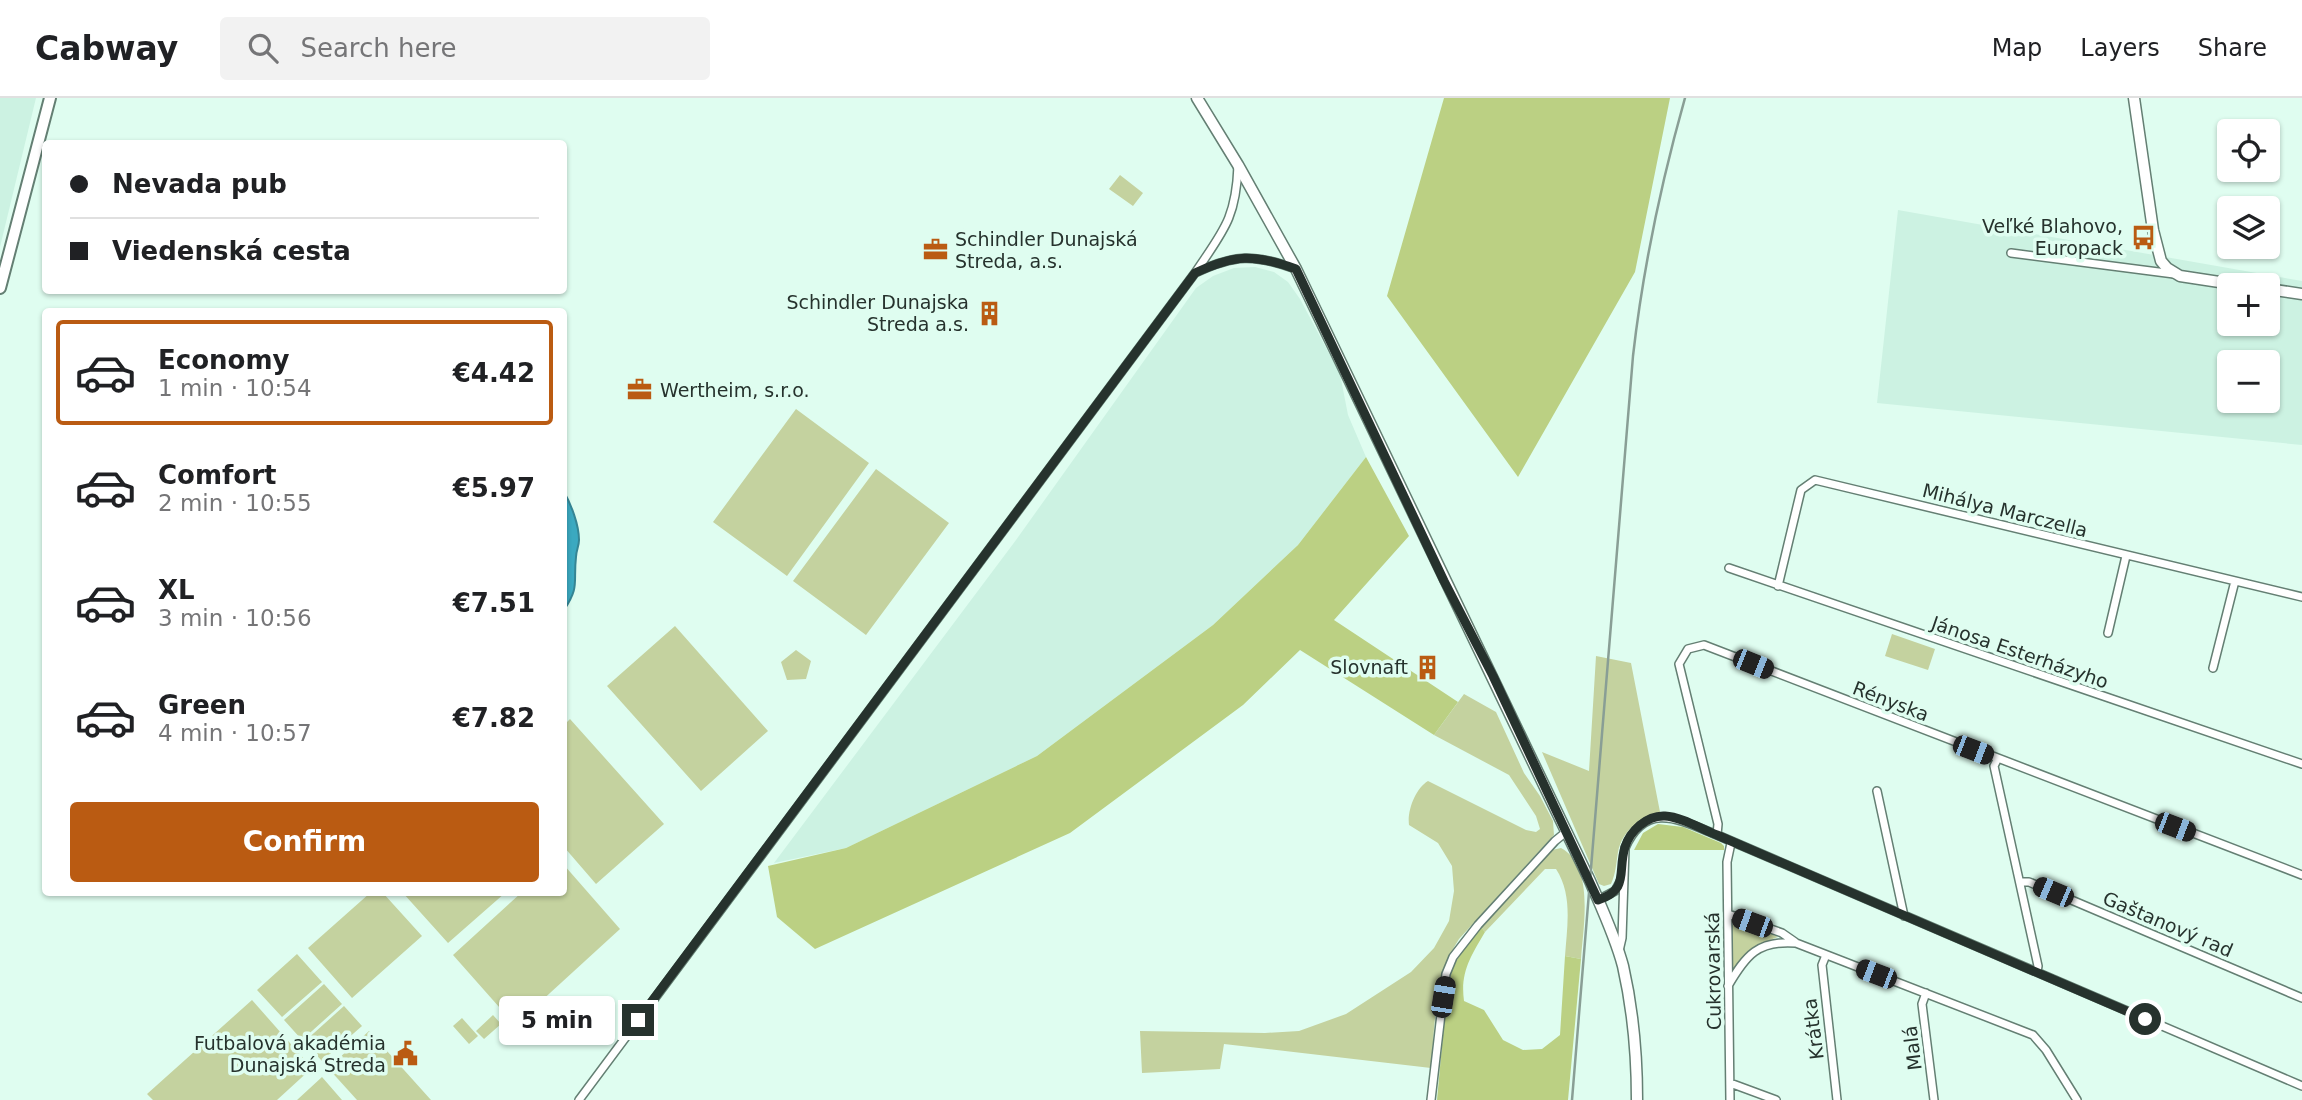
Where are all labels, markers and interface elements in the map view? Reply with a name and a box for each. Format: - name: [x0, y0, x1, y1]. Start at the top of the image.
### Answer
- search box: [220, 17, 710, 80]
- text: Cabway: [35, 29, 178, 68]
- icon: search: [244, 29, 282, 67]
- text: Search here: [300, 33, 457, 63]
- text: Map: [1992, 34, 2042, 62]
- text: Layers: [2080, 34, 2160, 62]
- text: Share: [2198, 34, 2267, 62]
- map controls: [2217, 119, 2280, 413]
- button: locate: [2217, 119, 2280, 182]
- text: Nevada pub: [112, 169, 287, 199]
- button: layers: [2217, 196, 2280, 259]
- place label: Veľké Blahovo, Europack: [1982, 215, 2123, 259]
- bus stop icon: Veľké Blahovo, Europack: [2129, 223, 2157, 251]
- place label: Schindler Dunajská Streda, a.s.: [955, 228, 1138, 272]
- text: Viedenská cesta: [112, 236, 351, 266]
- office icon: Schindler Dunajská Streda, a.s.: [921, 236, 949, 264]
- button: +: [2217, 273, 2280, 336]
- place label: Schindler Dunajska Streda a.s.: [786, 291, 969, 335]
- building icon: Schindler Dunajska Streda a.s.: [975, 299, 1003, 327]
- icon: car: [74, 341, 137, 404]
- text: Economy: [158, 345, 289, 375]
- button: −: [2217, 350, 2280, 413]
- text: €4.42: [453, 358, 535, 388]
- text: 1 min · 10:54: [158, 375, 312, 401]
- office icon: Wertheim, s.r.o.: [626, 376, 654, 404]
- place label: Wertheim, s.r.o.: [660, 379, 810, 401]
- icon: car: [74, 456, 137, 519]
- text: Comfort: [158, 460, 276, 490]
- text: €5.97: [453, 473, 535, 503]
- street label: Mihálya Marczella: [1920, 479, 2090, 541]
- text: 2 min · 10:55: [158, 490, 312, 516]
- icon: car: [74, 571, 137, 634]
- text: XL: [158, 575, 195, 605]
- text: €7.51: [453, 588, 535, 618]
- text: 3 min · 10:56: [158, 605, 312, 631]
- street label: Jánosa Esterházyho: [1928, 611, 2111, 693]
- car: [1730, 646, 1777, 682]
- building icon: Slovnaft: [1414, 653, 1442, 681]
- place label: Slovnaft: [1330, 656, 1408, 678]
- street label: Rényska: [1850, 676, 1932, 726]
- icon: car: [74, 686, 137, 749]
- text: Green: [158, 690, 246, 720]
- text: €7.82: [453, 703, 535, 733]
- text: 4 min · 10:57: [158, 720, 312, 746]
- car: [1950, 733, 1997, 767]
- button: Confirm: [70, 802, 539, 882]
- car: [2152, 810, 2199, 844]
- car: [2030, 874, 2077, 910]
- street label: Gaštanový rad: [2100, 887, 2236, 961]
- car: [1729, 906, 1776, 940]
- street label: Cukrovarská: [1701, 912, 1725, 1030]
- car: [1853, 957, 1900, 991]
- car: [1430, 975, 1457, 1019]
- callout: 5 min: [498, 996, 614, 1044]
- street label: Krátka: [1798, 997, 1828, 1061]
- route start: [2129, 1003, 2161, 1035]
- route end: [622, 1004, 654, 1036]
- text: 5 min: [521, 1007, 593, 1033]
- street label: Malá: [1898, 1024, 1926, 1072]
- place label: Futbalová akadémia Dunajská Streda: [194, 1032, 386, 1076]
- public building icon: Futbalová akadémia Dunajská Streda: [392, 1040, 420, 1068]

